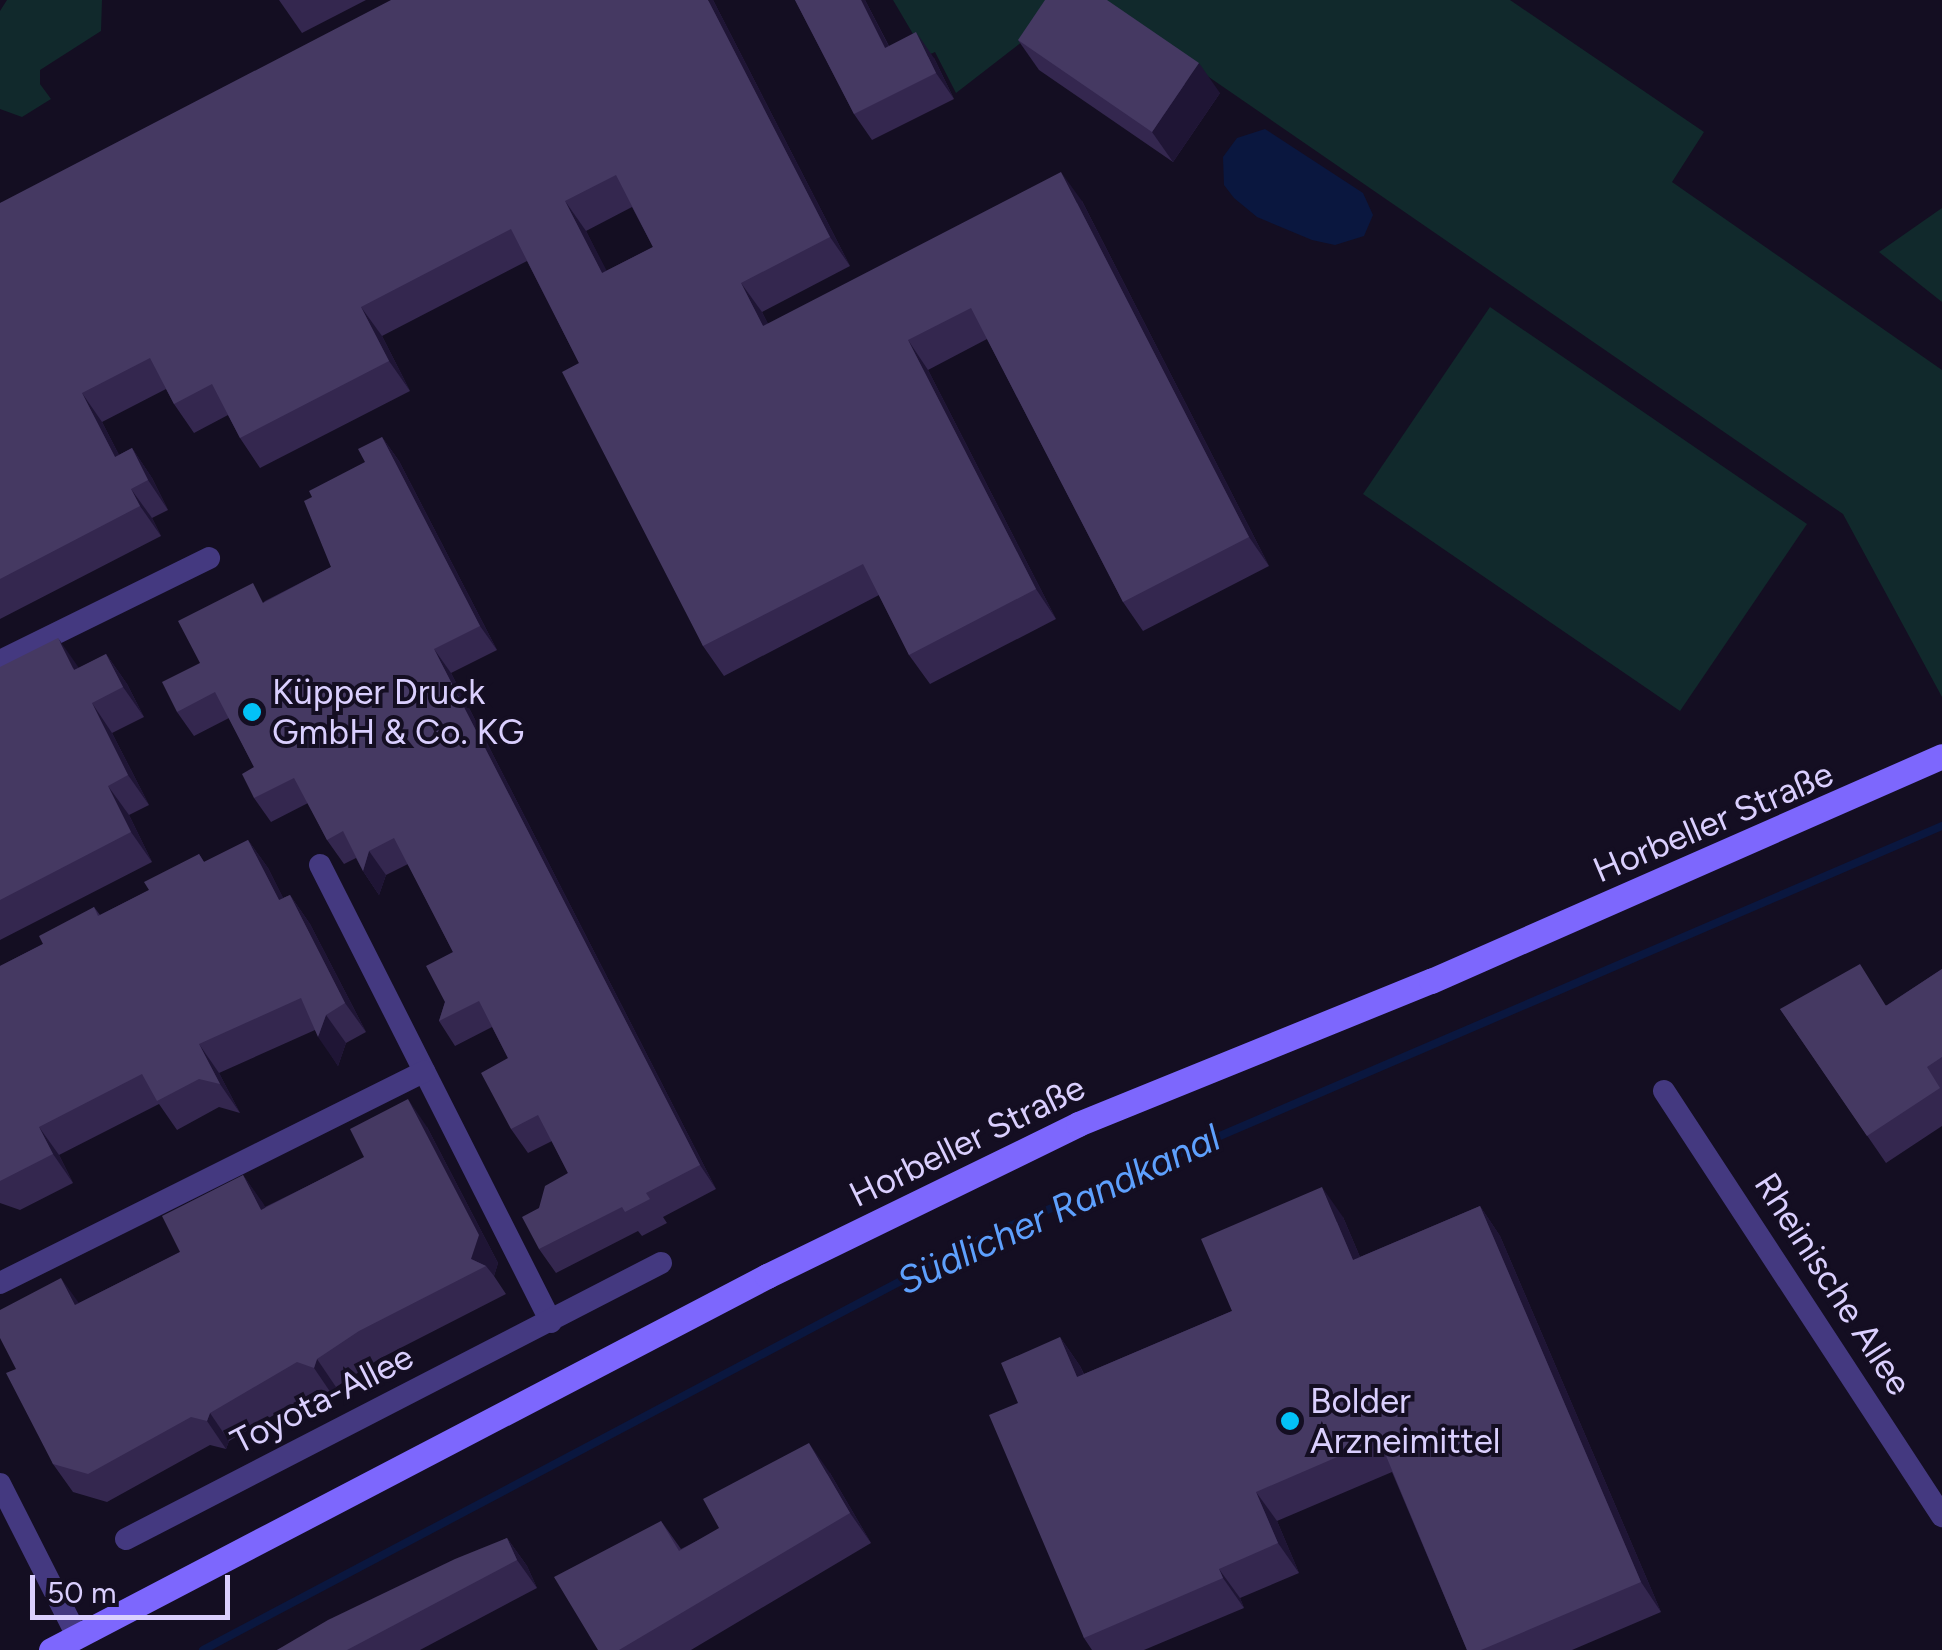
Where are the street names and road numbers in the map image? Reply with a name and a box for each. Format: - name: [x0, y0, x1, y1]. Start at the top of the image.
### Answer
- street label: Horbeller Straße: [1587, 753, 1839, 891]
- street label: Horbeller Straße: [843, 1066, 1091, 1216]
- street label: Rheinische Allee: [1746, 1165, 1920, 1403]
- street label: Toyota-Allee: [224, 1335, 420, 1463]

